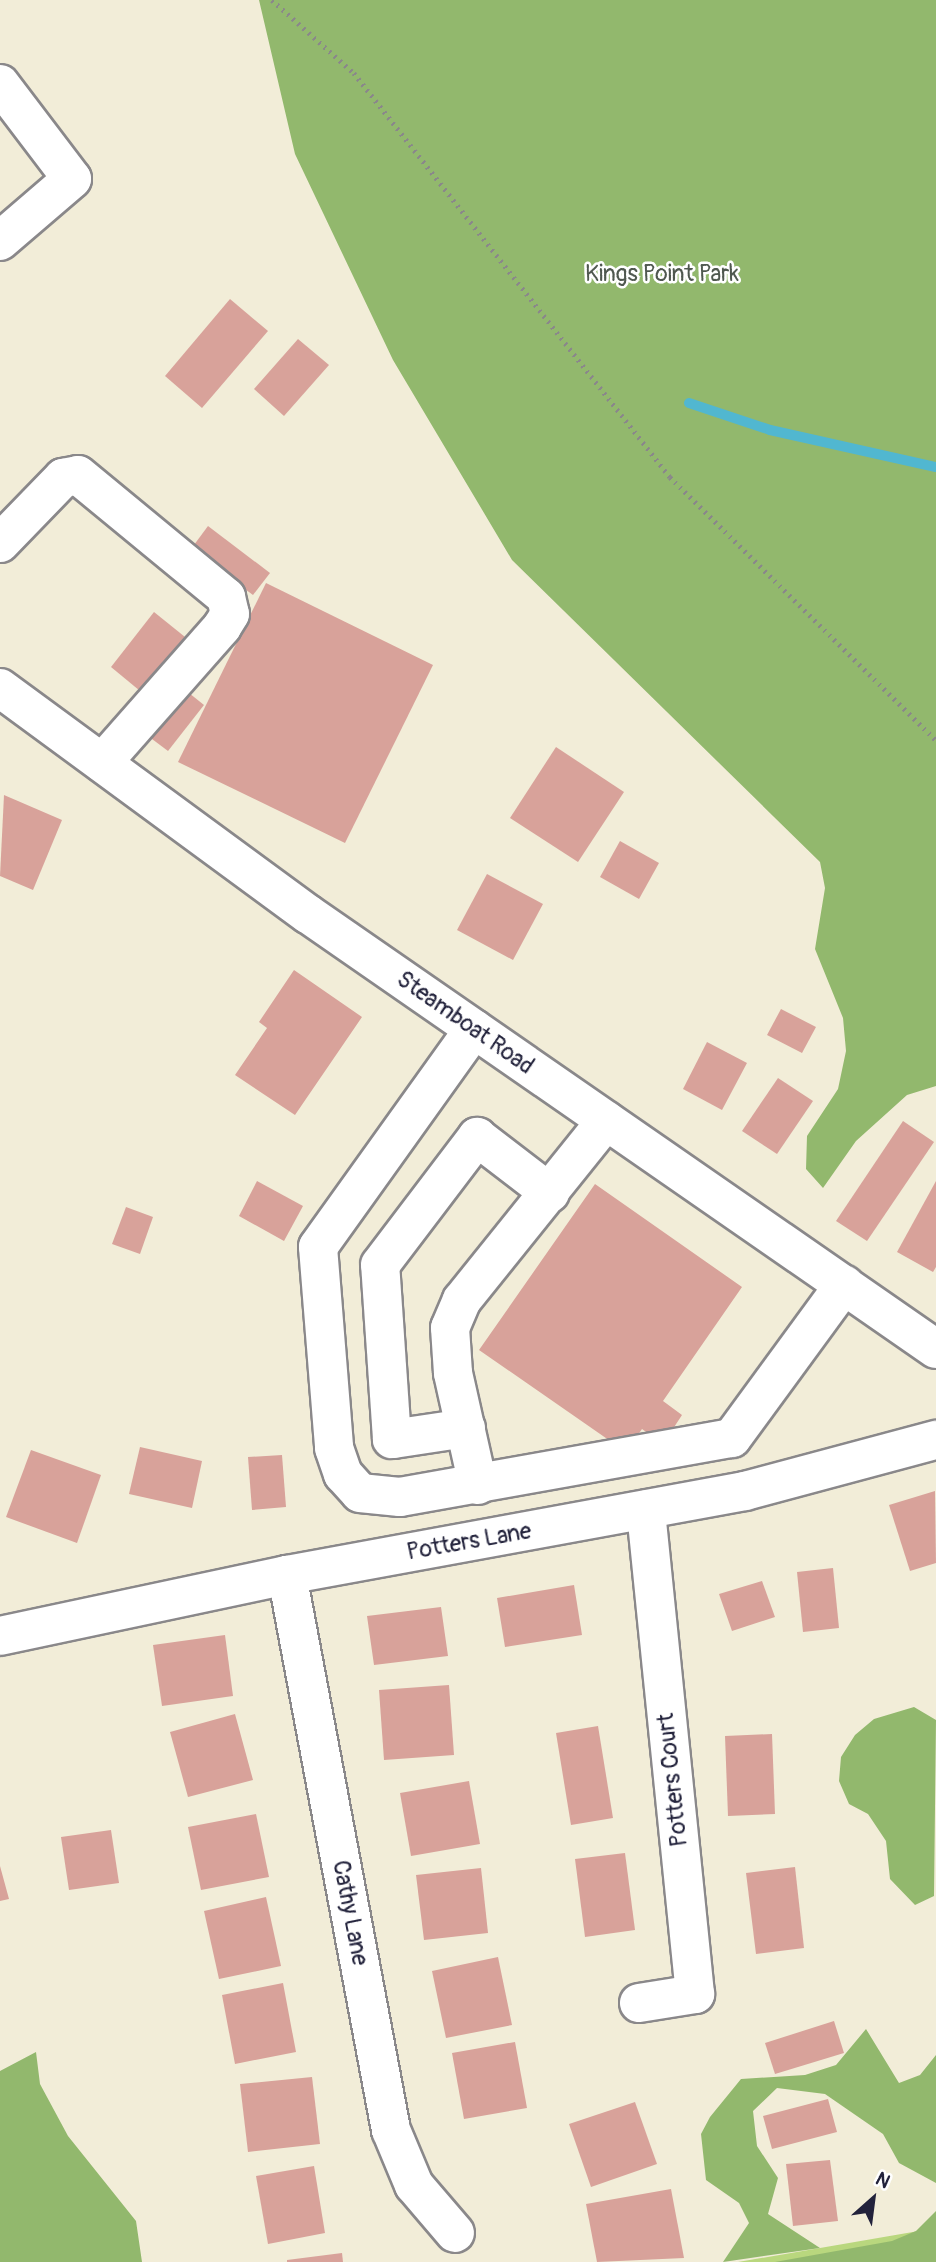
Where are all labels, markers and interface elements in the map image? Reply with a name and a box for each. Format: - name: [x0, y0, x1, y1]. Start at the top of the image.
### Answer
- park label: Kings Point Park: [585, 260, 739, 288]
- street label: Steamboat Road: [391, 966, 539, 1080]
- street label: Potters Lane: [405, 1517, 533, 1567]
- street label: Potters Court: [652, 1712, 694, 1848]
- street label: Cathy Lane: [326, 1858, 374, 1968]
- north arrow: [838, 2164, 908, 2234]
- text: N: [872, 2167, 894, 2194]

